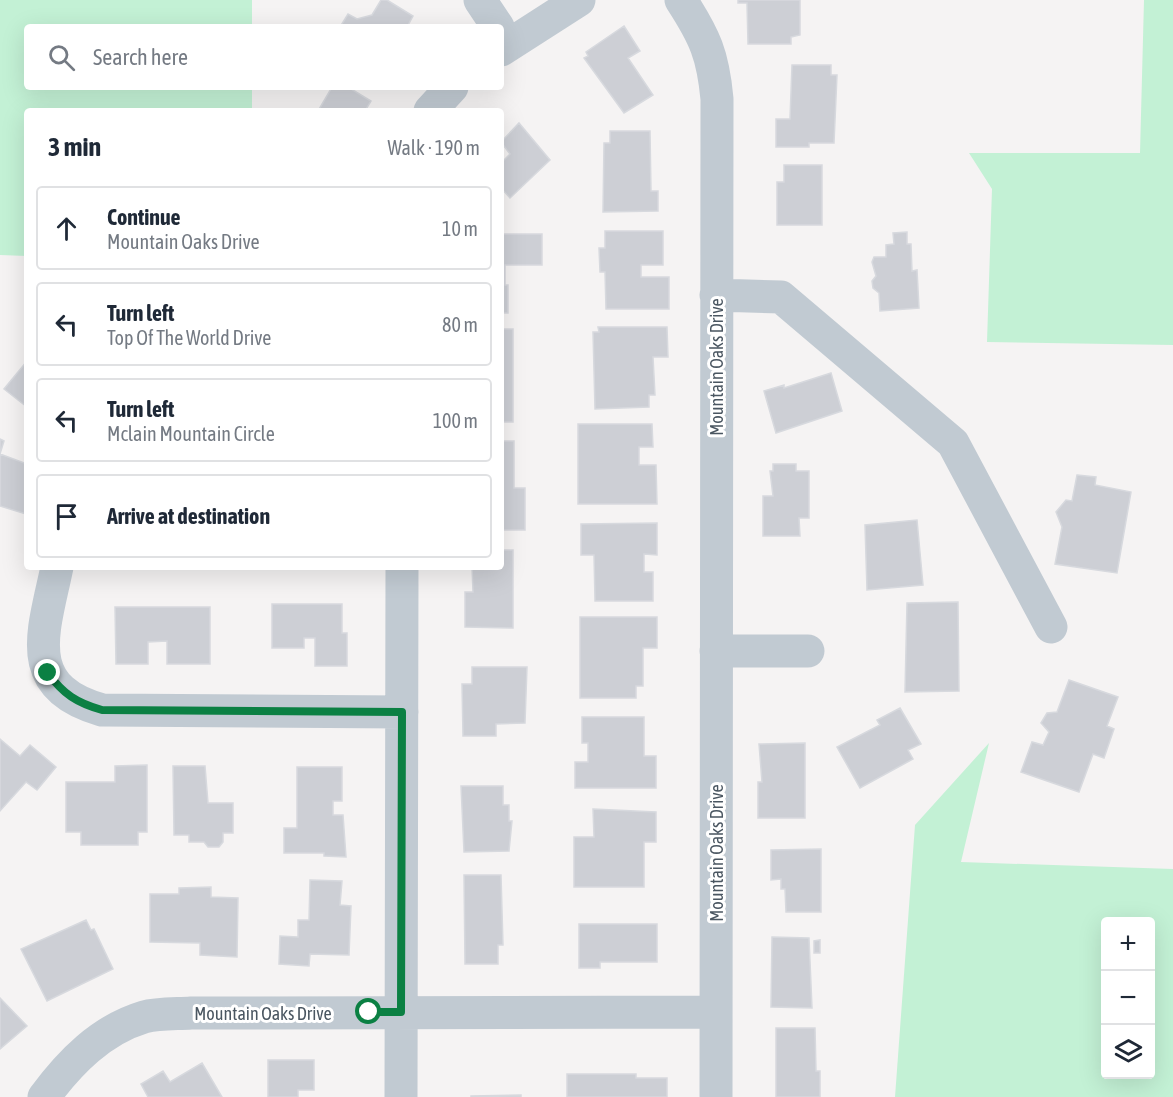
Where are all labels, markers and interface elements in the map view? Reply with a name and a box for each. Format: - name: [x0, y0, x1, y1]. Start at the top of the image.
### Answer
- search box: [24, 24, 504, 90]
- icon: search: [45, 41, 78, 74]
- text: Search here: [93, 44, 188, 70]
- text: 3 min: [48, 132, 101, 162]
- text: Walk · 190 m: [388, 136, 480, 159]
- text: Continue: [107, 204, 181, 230]
- icon: ahead: [50, 212, 83, 245]
- text: 10 m: [442, 217, 478, 240]
- text: Mountain Oaks Drive: [107, 230, 260, 253]
- street label: Mountain Oaks Drive: [706, 298, 727, 436]
- text: Turn left: [107, 300, 174, 326]
- icon: left: [50, 308, 83, 341]
- text: 80 m: [442, 313, 478, 336]
- text: Top Of The World Drive: [107, 326, 271, 349]
- text: Turn left: [107, 396, 174, 422]
- icon: left: [50, 404, 83, 437]
- text: 100 m: [433, 409, 478, 432]
- text: Mclain Mountain Circle: [107, 422, 275, 445]
- icon: arrive: [50, 500, 83, 533]
- text: Arrive at destination: [107, 503, 270, 529]
- route end: [34, 659, 60, 685]
- street label: Mountain Oaks Drive: [706, 784, 727, 922]
- map controls: [1101, 917, 1155, 1079]
- button: +: [1101, 917, 1155, 971]
- button: −: [1101, 971, 1155, 1025]
- route start: [355, 998, 381, 1024]
- street label: Mountain Oaks Drive: [194, 1003, 332, 1024]
- button: layers: [1101, 1025, 1155, 1079]

